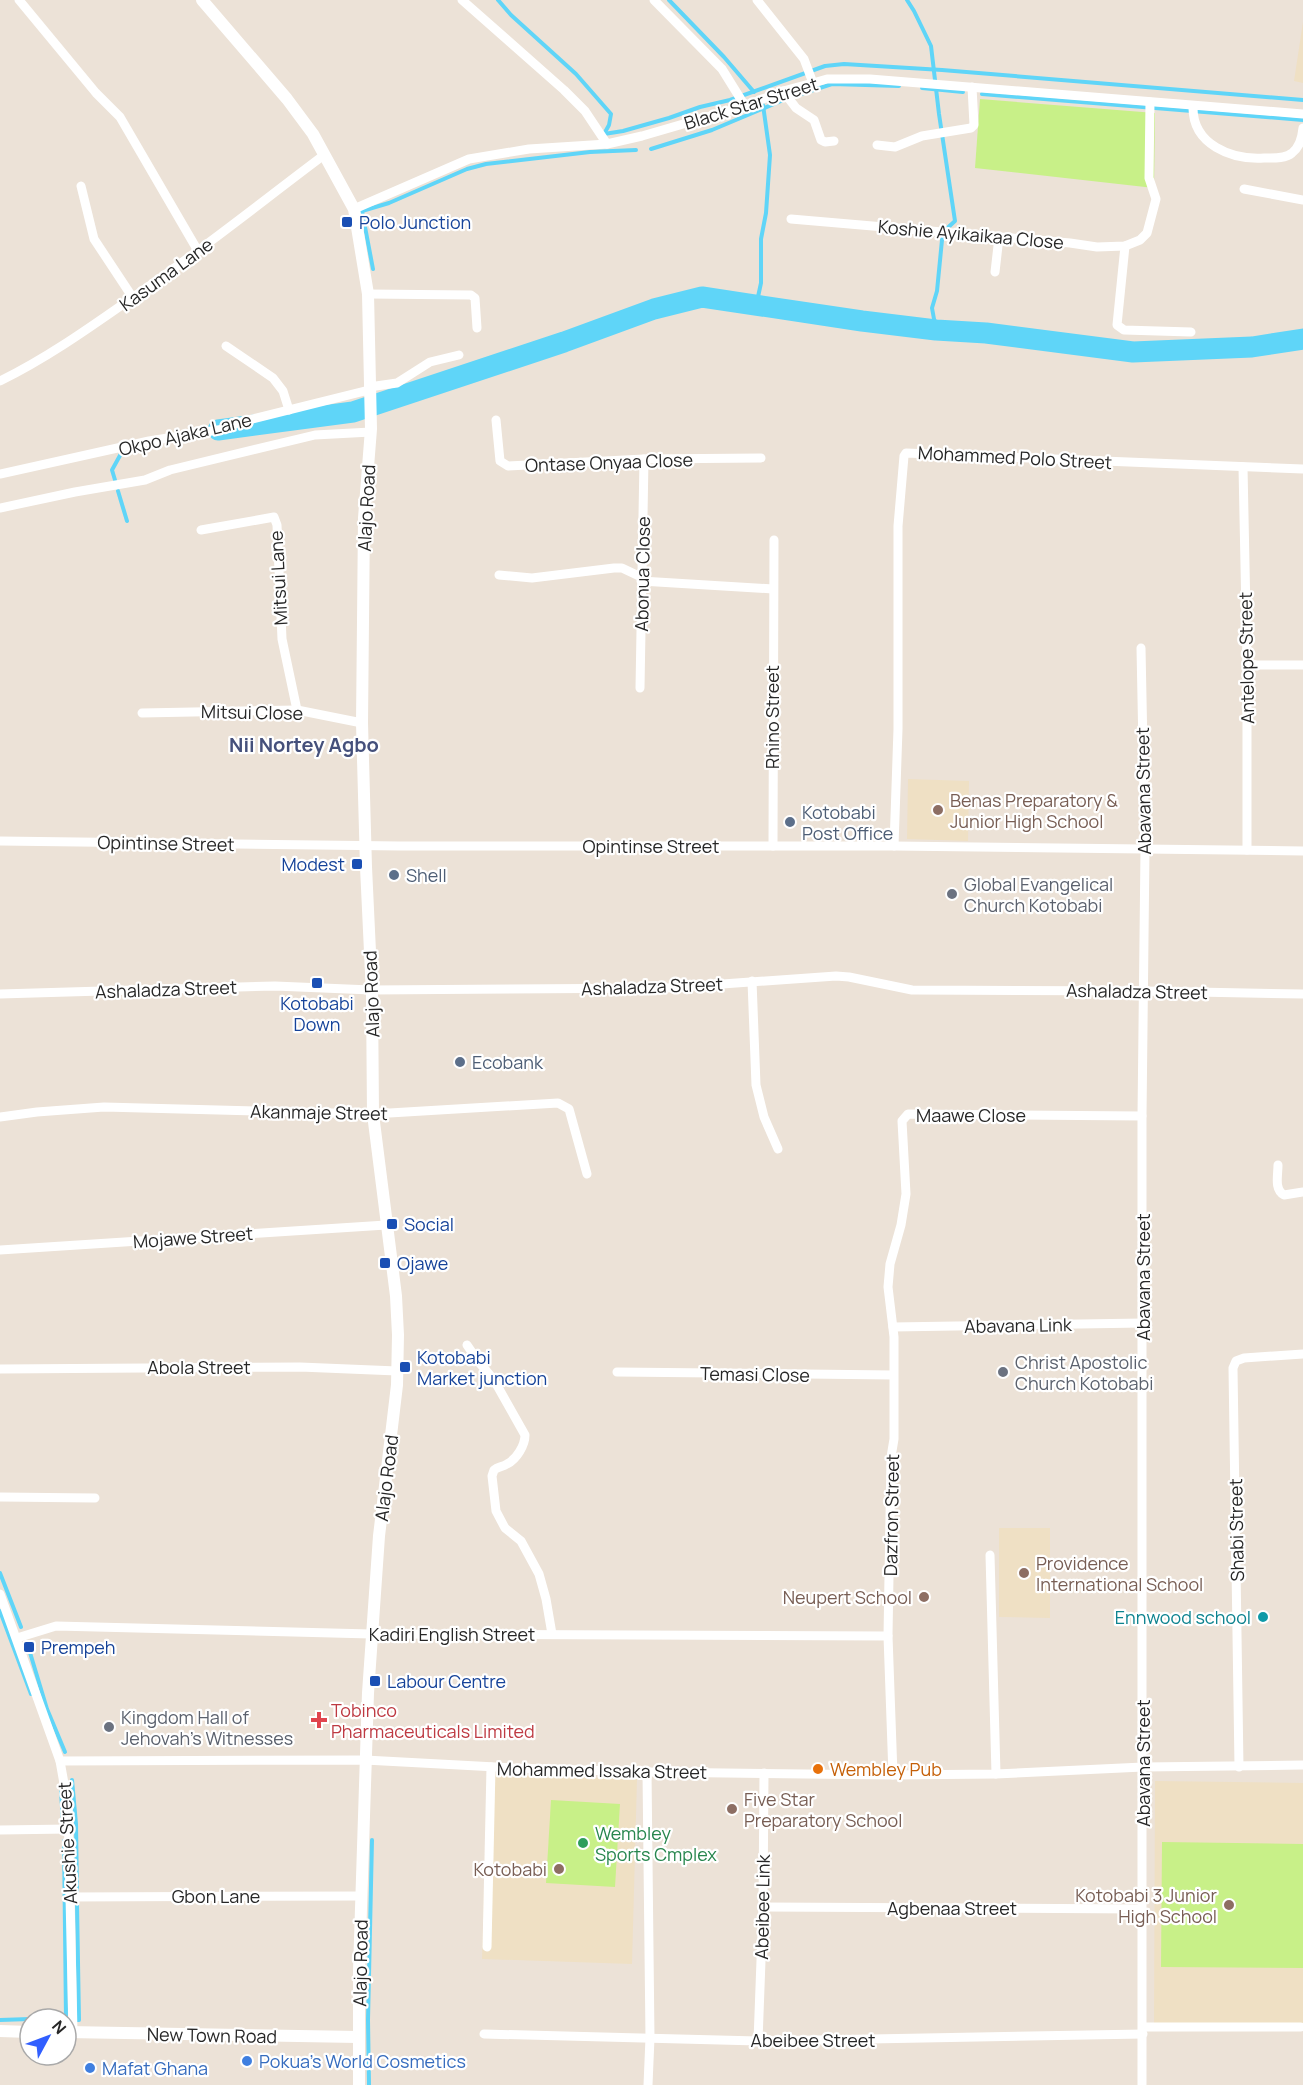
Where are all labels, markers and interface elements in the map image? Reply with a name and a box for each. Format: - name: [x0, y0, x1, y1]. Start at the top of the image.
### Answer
- street label: Black Star Street: [681, 71, 821, 135]
- place label: Polo Junction: [359, 210, 471, 234]
- street label: Koshie Ayikaikaa Close: [877, 214, 1065, 254]
- marker: Polo Junction: [340, 215, 354, 229]
- street label: Kasuma Lane: [114, 232, 218, 316]
- street label: Okpo Ajaka Lane: [116, 407, 254, 461]
- street label: Mohammed Polo Street: [917, 440, 1113, 474]
- street label: Ontase Onyaa Close: [525, 447, 693, 477]
- street label: Alajo Road: [352, 464, 380, 552]
- street label: Abonua Close: [629, 516, 655, 632]
- street label: Mitsui Lane: [264, 530, 292, 626]
- street label: Antelope Street: [1233, 592, 1259, 724]
- street label: Rhino Street: [760, 665, 784, 769]
- street label: Mitsui Close: [201, 699, 303, 725]
- street label: Abavana Street: [1130, 727, 1156, 855]
- district label: Nii Nortey Agbo: [229, 731, 379, 758]
- place label: Benas Preparatory & Junior High School: [950, 788, 1118, 833]
- place label: Kotobabi Post Office: [802, 800, 893, 845]
- marker: Benas Preparatory & Junior High School: [931, 803, 945, 817]
- marker: Kotobabi Post Office: [783, 815, 797, 829]
- street label: Opintinse Street: [97, 830, 235, 856]
- street label: Opintinse Street: [582, 834, 720, 858]
- place label: Modest: [281, 852, 345, 876]
- marker: Modest: [350, 857, 364, 871]
- place label: Shell: [406, 863, 447, 887]
- marker: Shell: [387, 868, 401, 882]
- place label: Global Evangelical Church Kotobabi: [964, 872, 1113, 917]
- marker: Global Evangelical Church Kotobabi: [945, 887, 959, 901]
- street label: Alajo Road: [357, 950, 385, 1038]
- street label: Ashaladza Street: [581, 972, 723, 1000]
- street label: Ashaladza Street: [95, 975, 237, 1003]
- marker: Kotobabi Down: [310, 976, 324, 990]
- street label: Ashaladza Street: [1066, 978, 1208, 1004]
- place label: Kotobabi Down: [280, 991, 354, 1036]
- place label: Ecobank: [472, 1050, 544, 1074]
- marker: Ecobank: [453, 1055, 467, 1069]
- street label: Akanmaje Street: [250, 1099, 388, 1125]
- street label: Maawe Close: [916, 1103, 1026, 1127]
- place label: Social: [404, 1212, 454, 1236]
- street label: Abavana Street: [1131, 1213, 1155, 1341]
- marker: Social: [385, 1217, 399, 1231]
- street label: Mojawe Street: [132, 1221, 254, 1253]
- place label: Ojawe: [397, 1251, 448, 1275]
- marker: Ojawe: [378, 1256, 392, 1270]
- street label: Abavana Link: [964, 1312, 1073, 1338]
- place label: Kotobabi Market junction: [417, 1345, 547, 1390]
- place label: Christ Apostolic Church Kotobabi: [1015, 1350, 1153, 1395]
- street label: Abola Street: [147, 1355, 251, 1379]
- marker: Kotobabi Market junction: [398, 1360, 412, 1374]
- street label: Temasi Close: [700, 1361, 810, 1387]
- marker: Christ Apostolic Church Kotobabi: [996, 1365, 1010, 1379]
- street label: Alajo Road: [369, 1433, 403, 1523]
- street label: Dazfron Street: [878, 1454, 904, 1576]
- street label: Shabi Street: [1223, 1478, 1249, 1582]
- place label: Providence International School: [1036, 1551, 1203, 1596]
- marker: Providence International School: [1017, 1566, 1031, 1580]
- place label: Neupert School: [783, 1585, 912, 1609]
- marker: Neupert School: [917, 1590, 931, 1604]
- place label: Ennwood school: [1115, 1605, 1251, 1629]
- marker: Ennwood school: [1256, 1610, 1270, 1624]
- street label: Kadiri English Street: [369, 1622, 535, 1646]
- place label: Prempeh: [41, 1635, 116, 1659]
- marker: Prempeh: [22, 1640, 36, 1654]
- place label: Labour Centre: [387, 1669, 506, 1693]
- marker: Labour Centre: [368, 1674, 382, 1688]
- place label: Tobinco Pharmaceuticals Limited: [331, 1698, 535, 1743]
- street label: Abavana Street: [1131, 1699, 1155, 1827]
- place label: Kingdom Hall of Jehovah's Witnesses: [121, 1705, 293, 1750]
- marker: Tobinco Pharmaceuticals Limited: [312, 1713, 326, 1727]
- marker: Kingdom Hall of Jehovah's Witnesses: [102, 1720, 116, 1734]
- street label: Mohammed Issaka Street: [497, 1756, 707, 1784]
- place label: Wembley Pub: [830, 1757, 942, 1781]
- marker: Wembley Pub: [811, 1762, 825, 1776]
- street label: Akushie Street: [52, 1781, 82, 1905]
- place label: Five Star Preparatory School: [744, 1787, 902, 1832]
- marker: Five Star Preparatory School: [725, 1802, 739, 1816]
- place label: Wembley Sports Cmplex: [595, 1821, 717, 1866]
- marker: Wembley Sports Cmplex: [576, 1836, 590, 1850]
- street label: Abeibee Link: [749, 1853, 775, 1960]
- place label: Kotobabi: [473, 1857, 547, 1881]
- marker: Kotobabi: [552, 1862, 566, 1876]
- place label: Kotobabi 3 Junior High School: [1075, 1883, 1218, 1928]
- street label: Gbon Lane: [172, 1884, 260, 1908]
- street label: Agbenaa Street: [887, 1896, 1017, 1920]
- marker: Kotobabi 3 Junior High School: [1222, 1898, 1236, 1912]
- street label: Alajo Road: [347, 1919, 373, 2007]
- north arrow: [18, 2007, 78, 2067]
- text: N: [47, 2016, 71, 2039]
- street label: New Town Road: [147, 2022, 277, 2048]
- street label: Abeibee Street: [751, 2028, 875, 2052]
- place label: Pokua's World Cosmetics: [259, 2049, 466, 2073]
- marker: Pokua's World Cosmetics: [240, 2054, 254, 2068]
- place label: Mafat Ghana: [102, 2056, 208, 2080]
- marker: Mafat Ghana: [83, 2061, 97, 2075]

